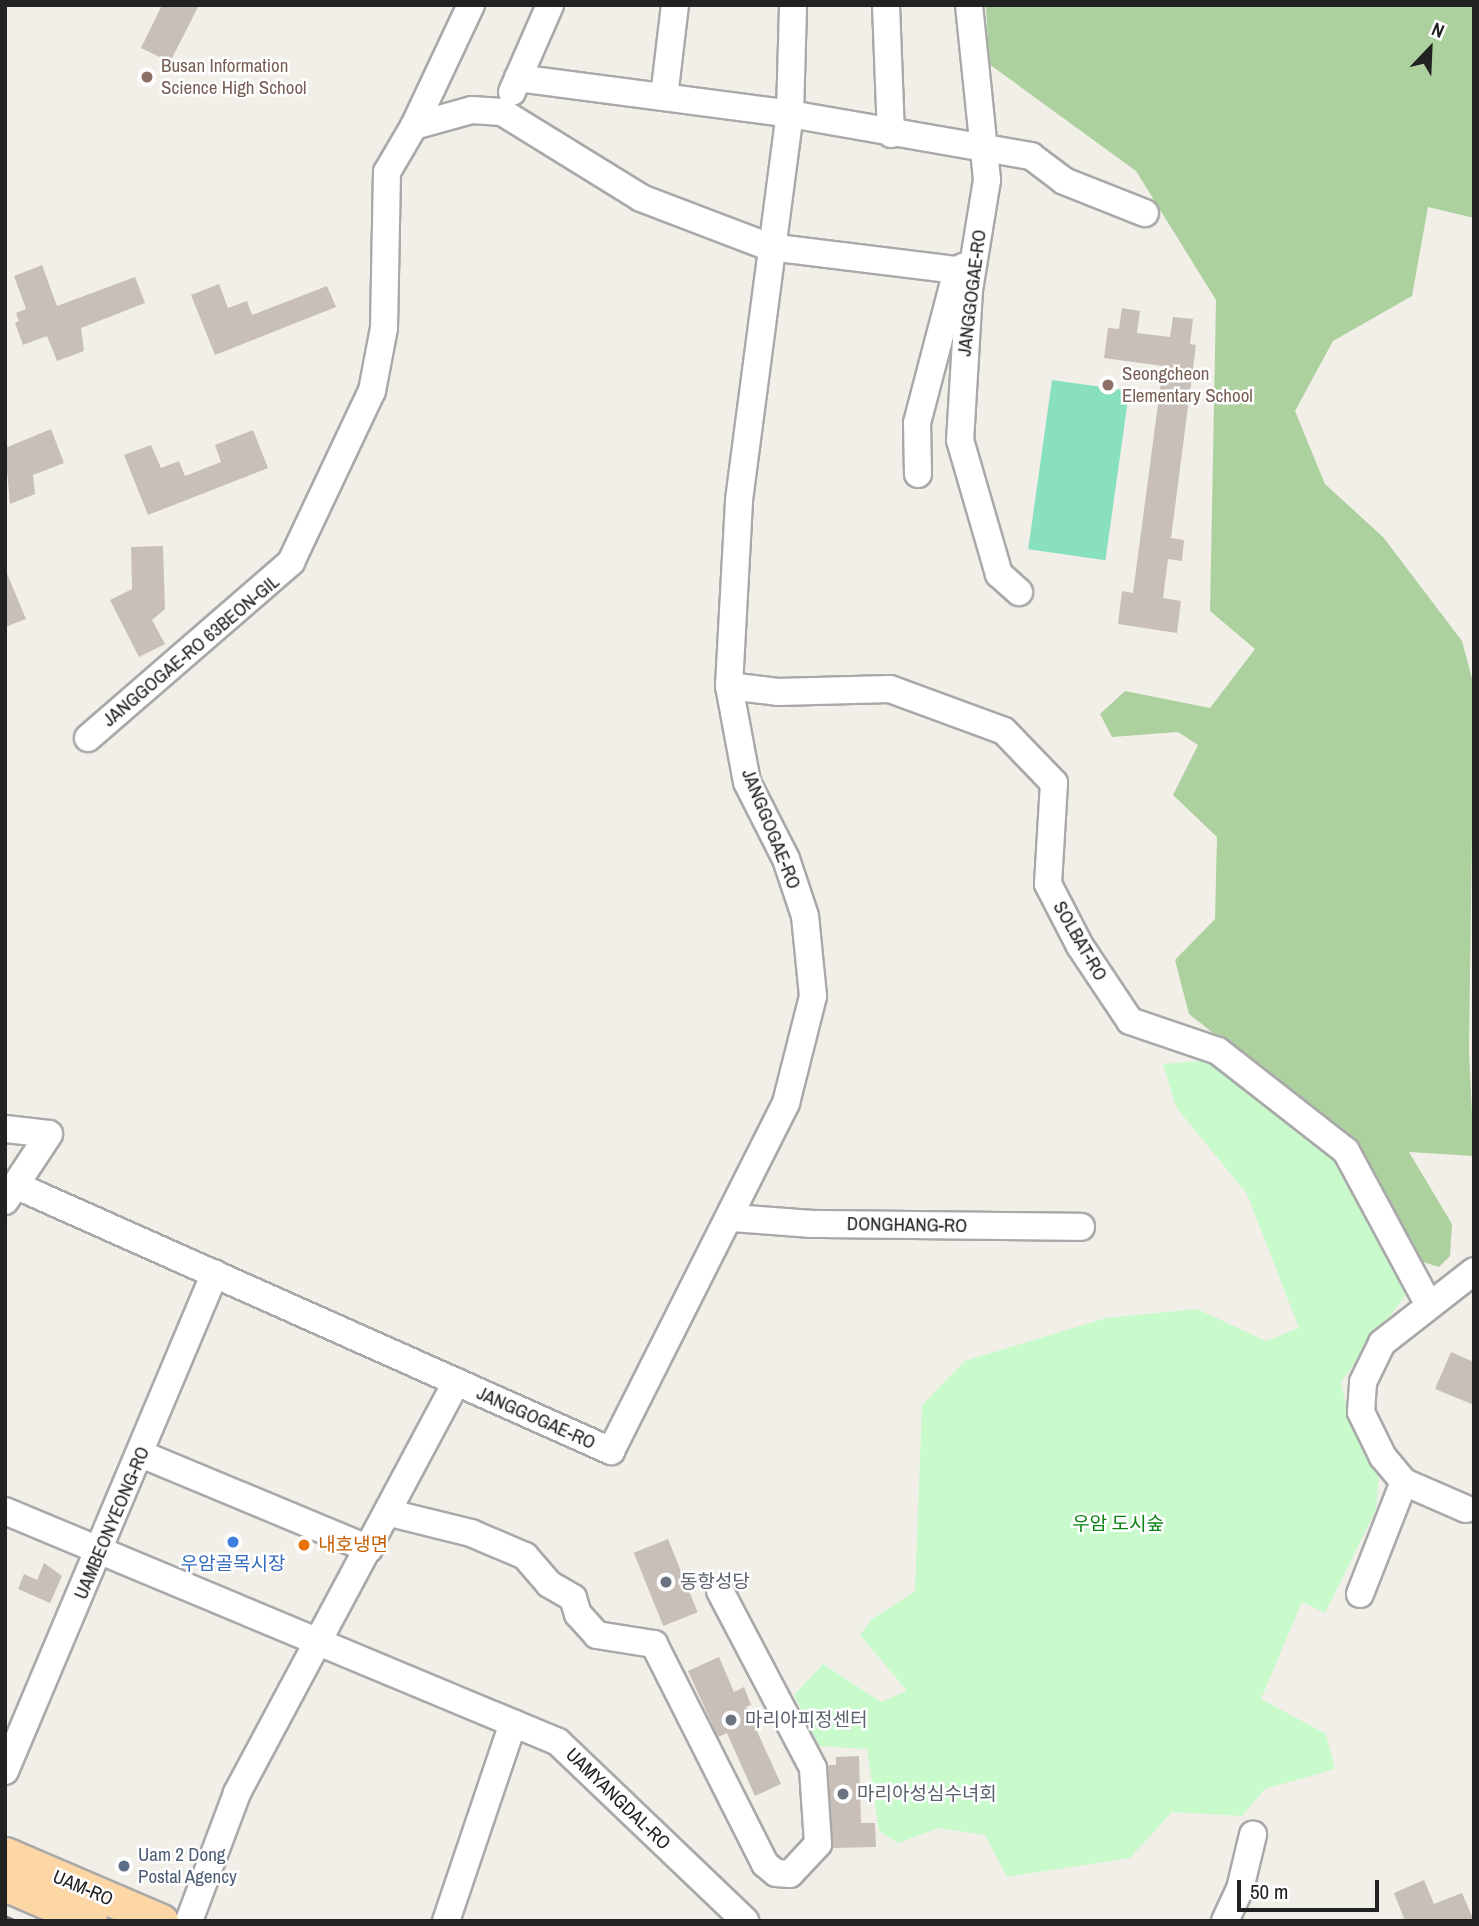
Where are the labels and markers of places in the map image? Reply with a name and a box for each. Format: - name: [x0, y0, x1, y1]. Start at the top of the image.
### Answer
- place label: Busan Information Science High School: [161, 55, 307, 99]
- marker: Busan Information Science High School: [139, 69, 155, 85]
- place label: Seongcheon Elementary School: [1122, 363, 1253, 407]
- marker: Seongcheon Elementary School: [1100, 377, 1116, 393]
- marker: 우암골목시장: [225, 1534, 241, 1550]
- place label: 내호냉면: [318, 1534, 388, 1556]
- marker: 내호냉면: [296, 1537, 312, 1553]
- place label: 우암골목시장: [181, 1553, 285, 1575]
- place label: 동항성당: [680, 1571, 750, 1593]
- marker: 동항성당: [658, 1574, 674, 1590]
- place label: 마리아피정센터: [745, 1709, 867, 1731]
- marker: 마리아피정센터: [723, 1712, 739, 1728]
- place label: 마리아성심수녀회: [857, 1783, 997, 1805]
- marker: 마리아성심수녀회: [835, 1786, 851, 1802]
- place label: Uam 2 Dong Postal Agency: [138, 1844, 238, 1888]
- marker: Uam 2 Dong Postal Agency: [116, 1858, 132, 1874]

